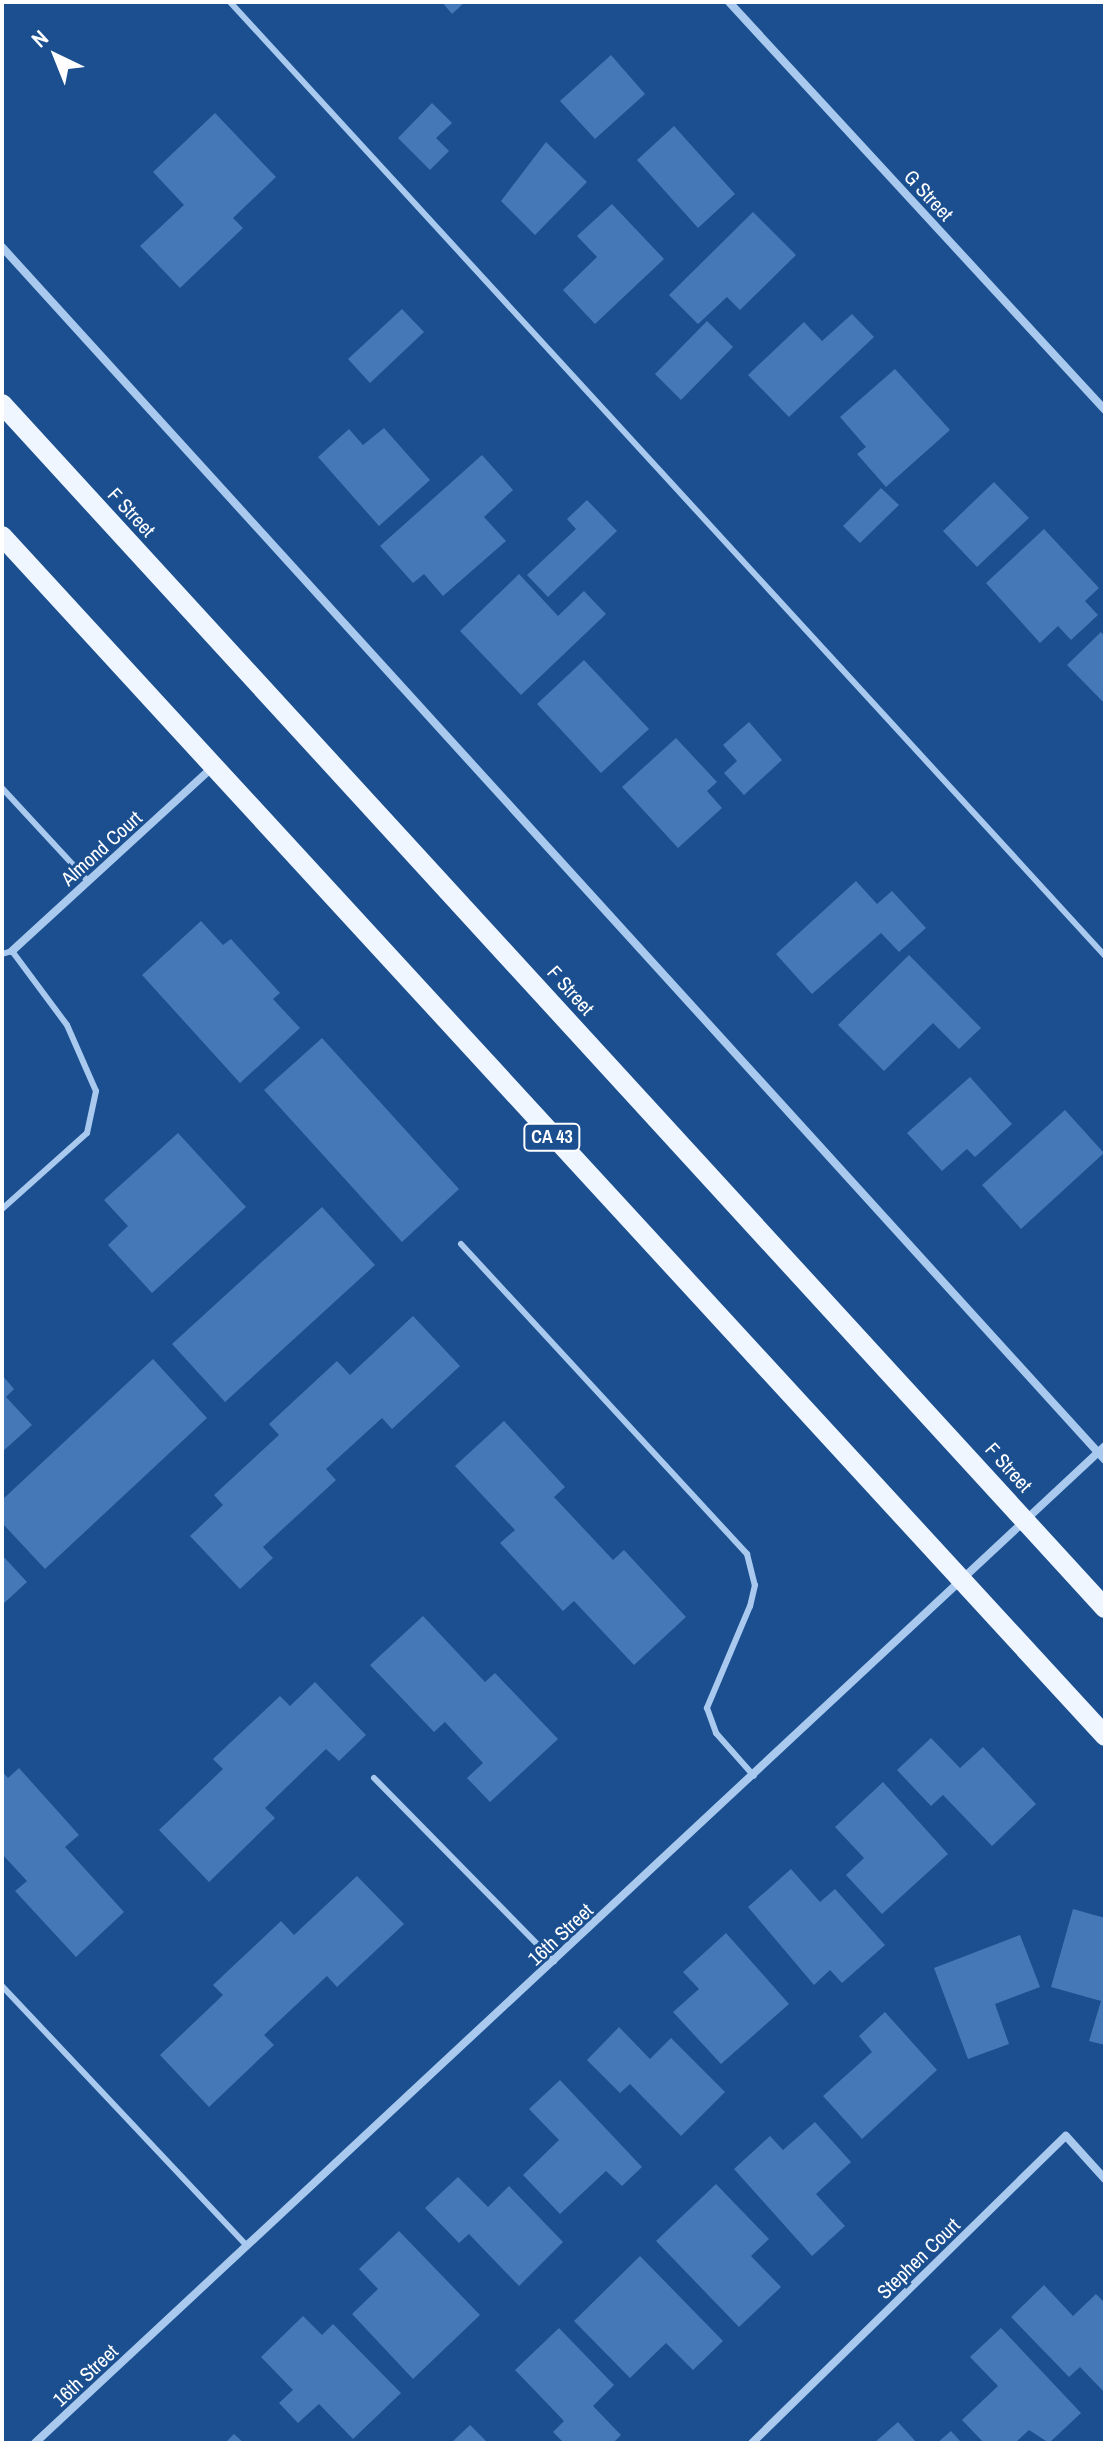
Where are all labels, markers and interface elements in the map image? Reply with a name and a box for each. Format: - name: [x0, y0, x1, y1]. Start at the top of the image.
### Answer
- north arrow: [16, 16, 96, 96]
- text: N: [25, 23, 55, 54]
- street label: G Street: [899, 164, 959, 226]
- street label: F Street: [103, 482, 161, 542]
- street label: Almond Court: [56, 806, 146, 890]
- street label: F Street: [543, 960, 599, 1020]
- road number: CA 43: [522, 1123, 582, 1151]
- street label: F Street: [981, 1437, 1037, 1497]
- street label: 16th Street: [522, 1898, 598, 1970]
- street label: Stephen Court: [872, 2213, 964, 2303]
- street label: 16th Street: [47, 2339, 123, 2411]

